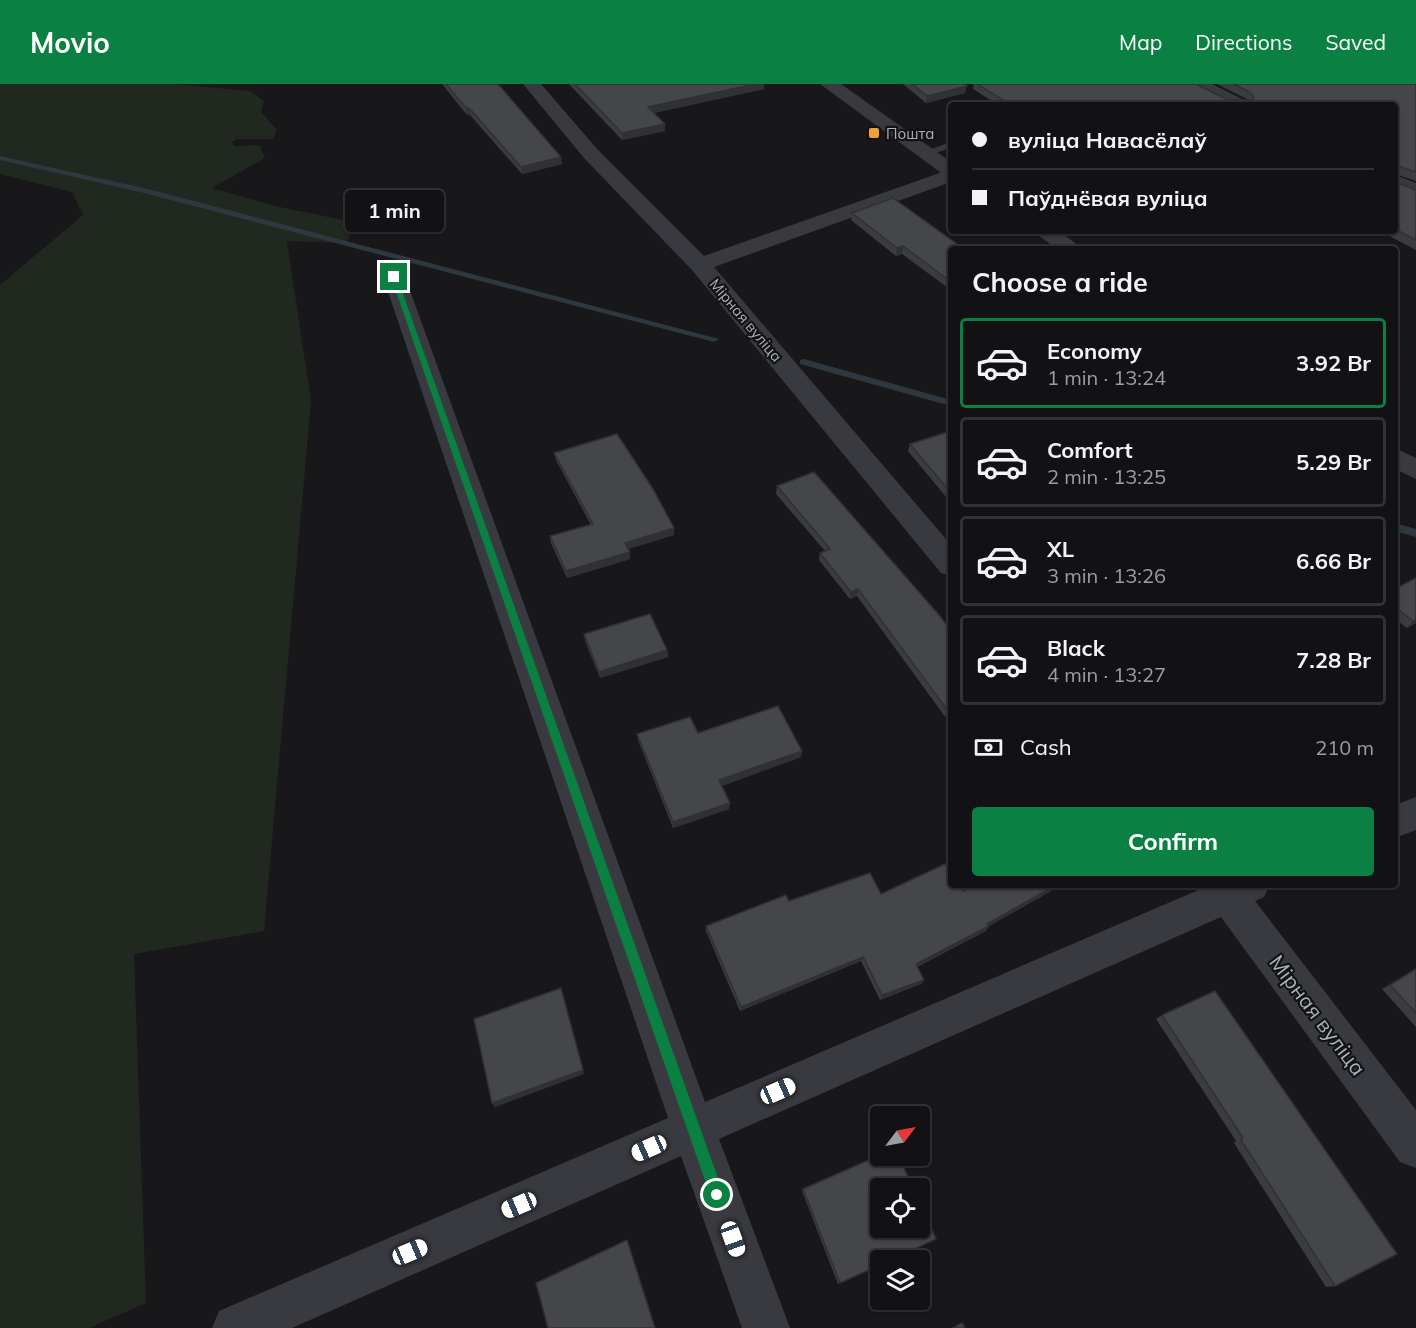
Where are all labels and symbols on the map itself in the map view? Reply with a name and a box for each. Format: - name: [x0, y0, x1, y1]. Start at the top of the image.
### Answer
- place label: Пошта: [886, 124, 934, 143]
- marker: Пошта: [867, 126, 881, 140]
- callout: 1 min: [344, 190, 444, 232]
- route end: [380, 263, 407, 290]
- street label: Мірная вуліца: [706, 274, 786, 366]
- street label: Мірная вуліца: [1264, 950, 1372, 1080]
- car: [758, 1075, 798, 1107]
- north arrow: [870, 1106, 930, 1166]
- car: [629, 1132, 669, 1164]
- route start: [703, 1181, 730, 1208]
- car: [499, 1190, 539, 1220]
- car: [718, 1219, 748, 1259]
- car: [390, 1237, 430, 1267]

